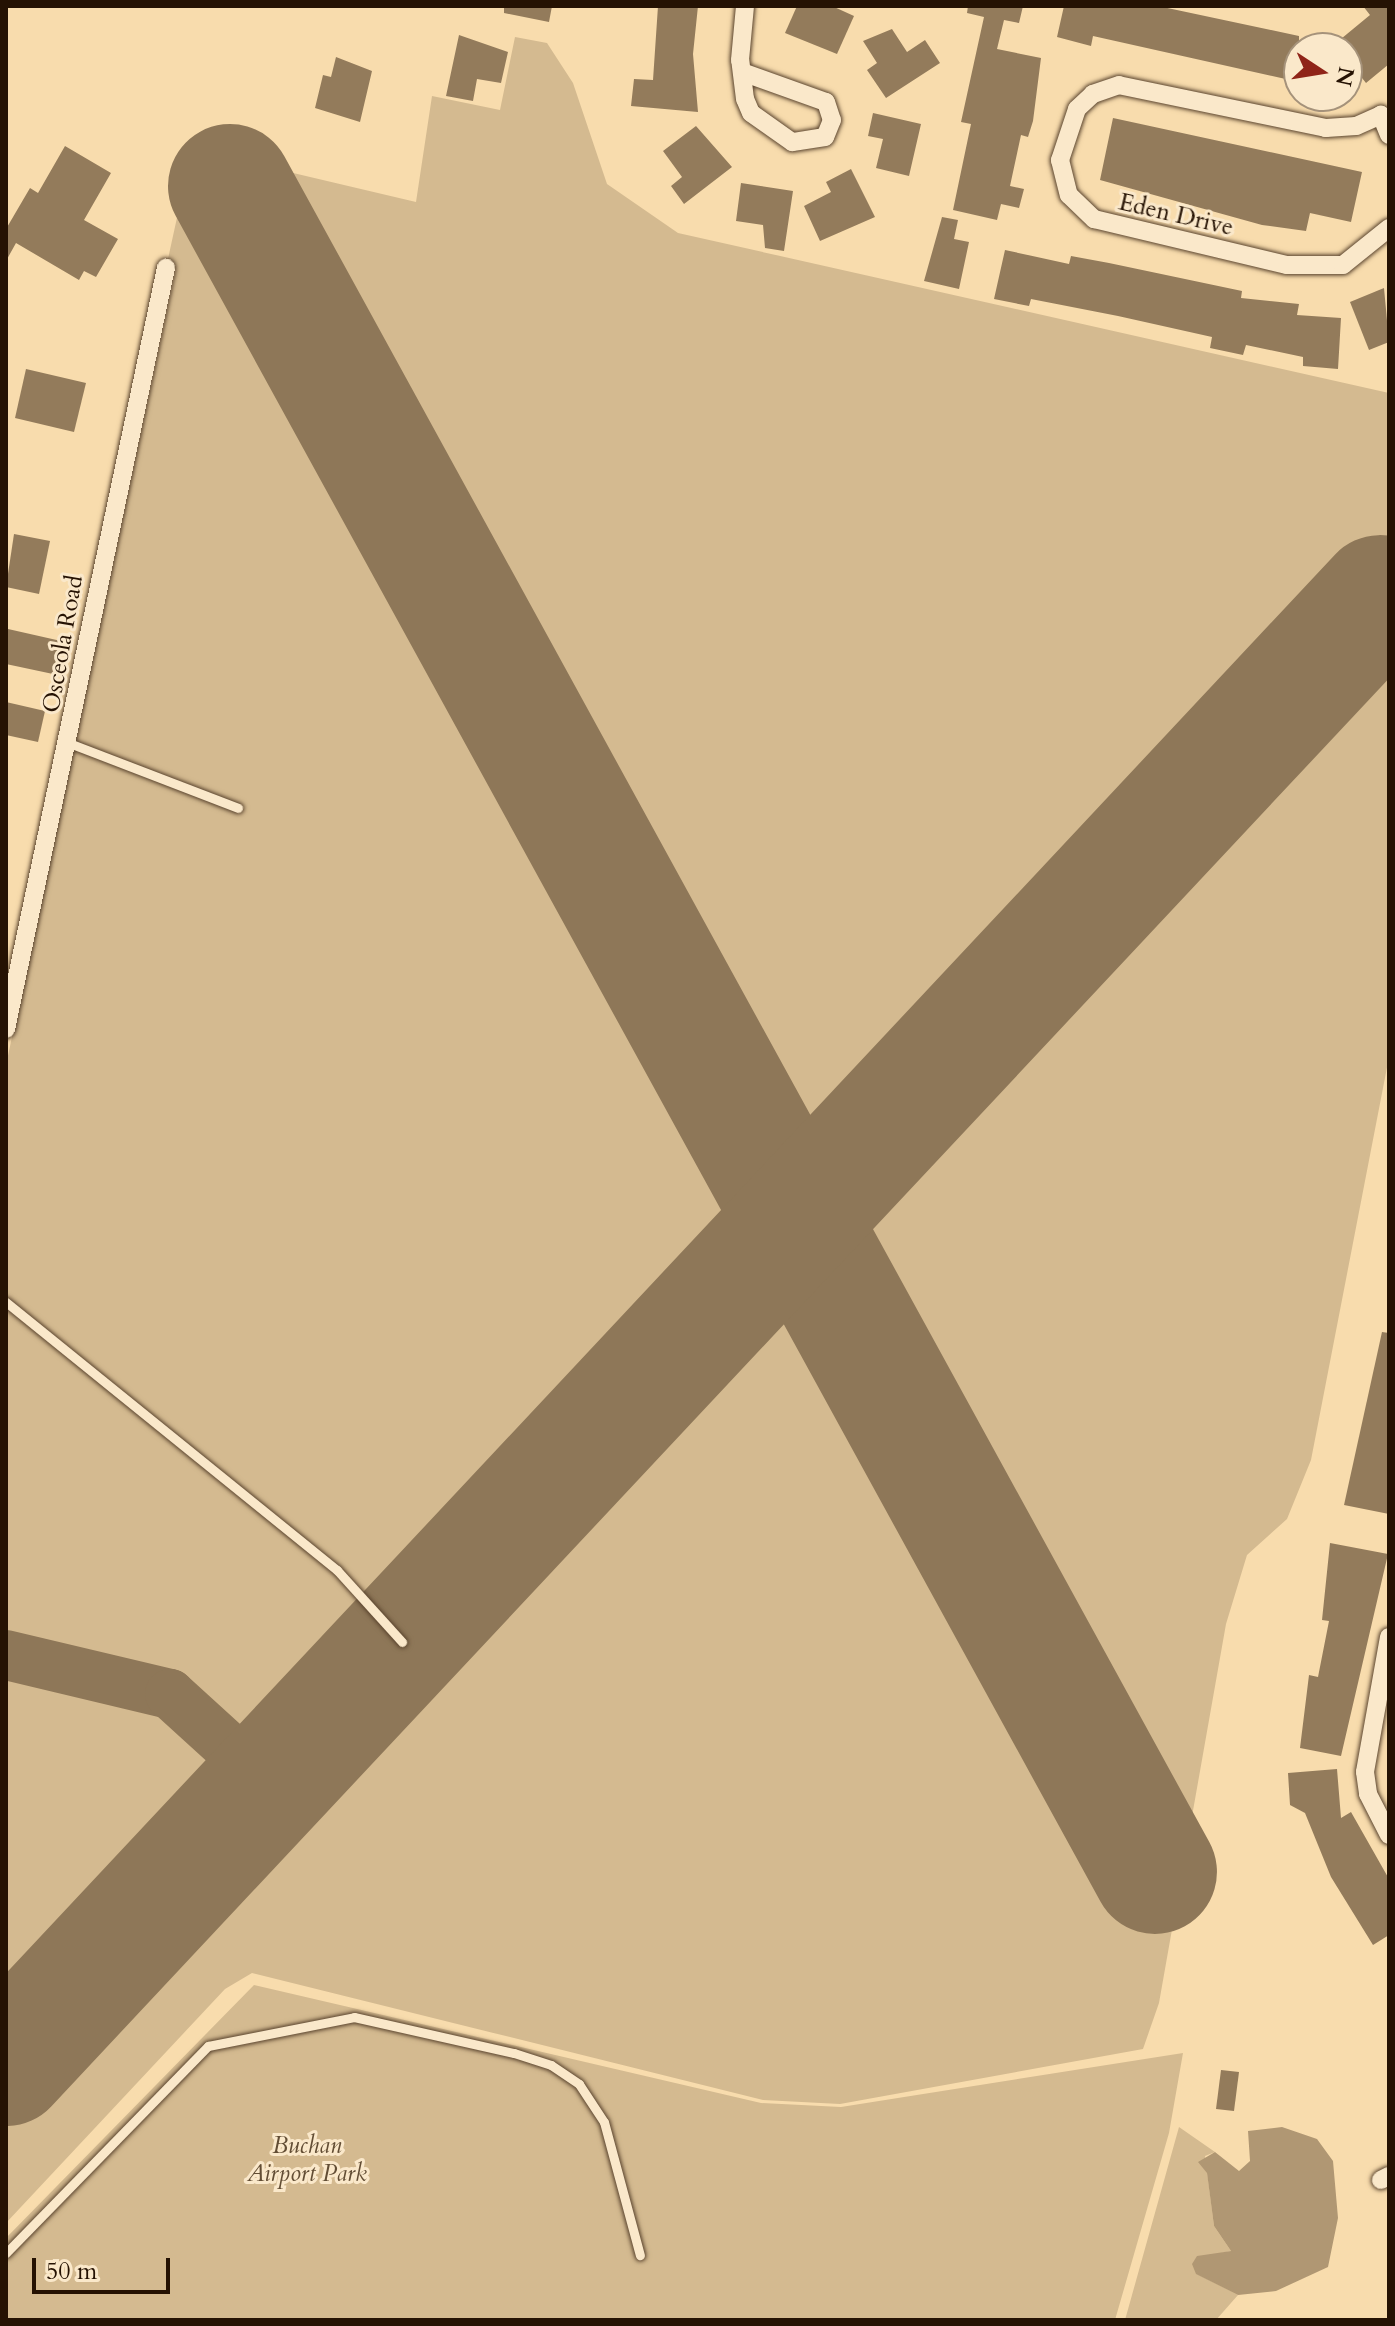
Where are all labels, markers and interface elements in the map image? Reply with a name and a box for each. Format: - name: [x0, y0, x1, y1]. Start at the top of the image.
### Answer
- north arrow: [1283, 32, 1363, 112]
- text: N: [1328, 64, 1361, 89]
- street label: Eden Drive: [1116, 188, 1236, 242]
- street label: Osceola Road: [37, 573, 89, 715]
- park label: Buchan Airport Park: [247, 2132, 367, 2188]
- scale bar: [36, 2242, 174, 2292]
- text: 50 m: [46, 2255, 97, 2288]

